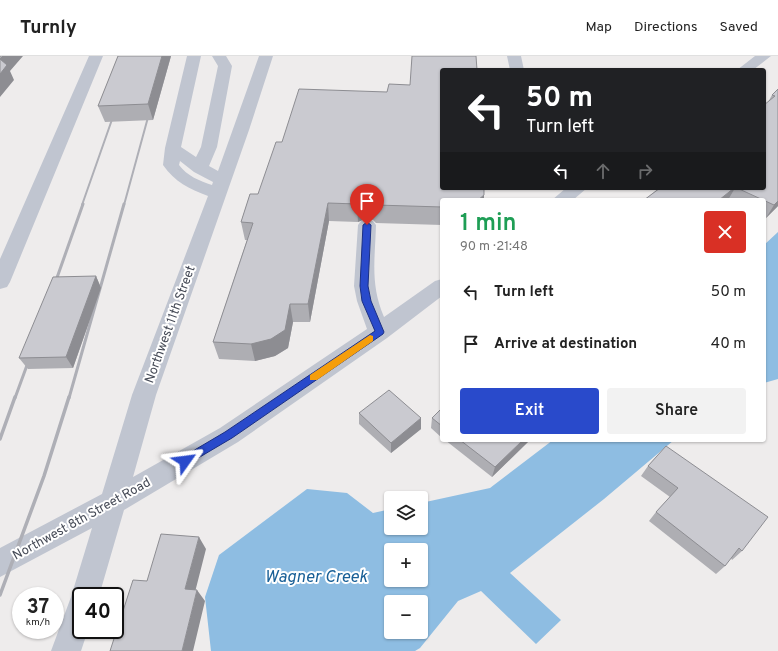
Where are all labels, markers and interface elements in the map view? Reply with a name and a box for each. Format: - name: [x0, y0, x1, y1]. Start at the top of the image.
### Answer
- text: Turnly: [20, 16, 77, 40]
- text: Map: [586, 19, 612, 36]
- text: Directions: [634, 19, 698, 36]
- text: Saved: [720, 19, 758, 36]
- text: 50 m: [526, 81, 593, 117]
- icon: left: [460, 84, 512, 136]
- text: Turn left: [526, 116, 594, 139]
- icon: left: [550, 160, 572, 182]
- icon: ahead: [592, 160, 614, 182]
- icon: right: [634, 160, 656, 182]
- pin: [350, 184, 384, 225]
- icon: arrive: [356, 190, 378, 212]
- text: 1 min: [460, 209, 517, 239]
- button: close: [704, 211, 746, 253]
- text: 90 m · 21:48: [460, 239, 528, 255]
- street label: Northwest 11th Street: [142, 264, 200, 386]
- icon: left: [460, 281, 482, 303]
- text: Turn left: [494, 283, 554, 302]
- text: 50 m: [711, 283, 746, 302]
- icon: arrive: [460, 333, 482, 355]
- text: Arrive at destination: [494, 335, 637, 354]
- text: 40 m: [711, 335, 746, 354]
- button: Exit: [460, 388, 599, 434]
- button: Share: [607, 388, 746, 434]
- position arrow: [164, 440, 206, 482]
- street label: Northwest 8th Street Road: [10, 475, 154, 564]
- map controls: [384, 491, 428, 639]
- button: layers: [384, 491, 428, 535]
- button: +: [384, 543, 428, 587]
- water label: Wagner Creek: [265, 567, 368, 589]
- speed limit sign: 40: [72, 587, 124, 639]
- text: 37: [27, 595, 49, 621]
- button: −: [384, 595, 428, 639]
- text: km/h: [26, 616, 50, 629]

